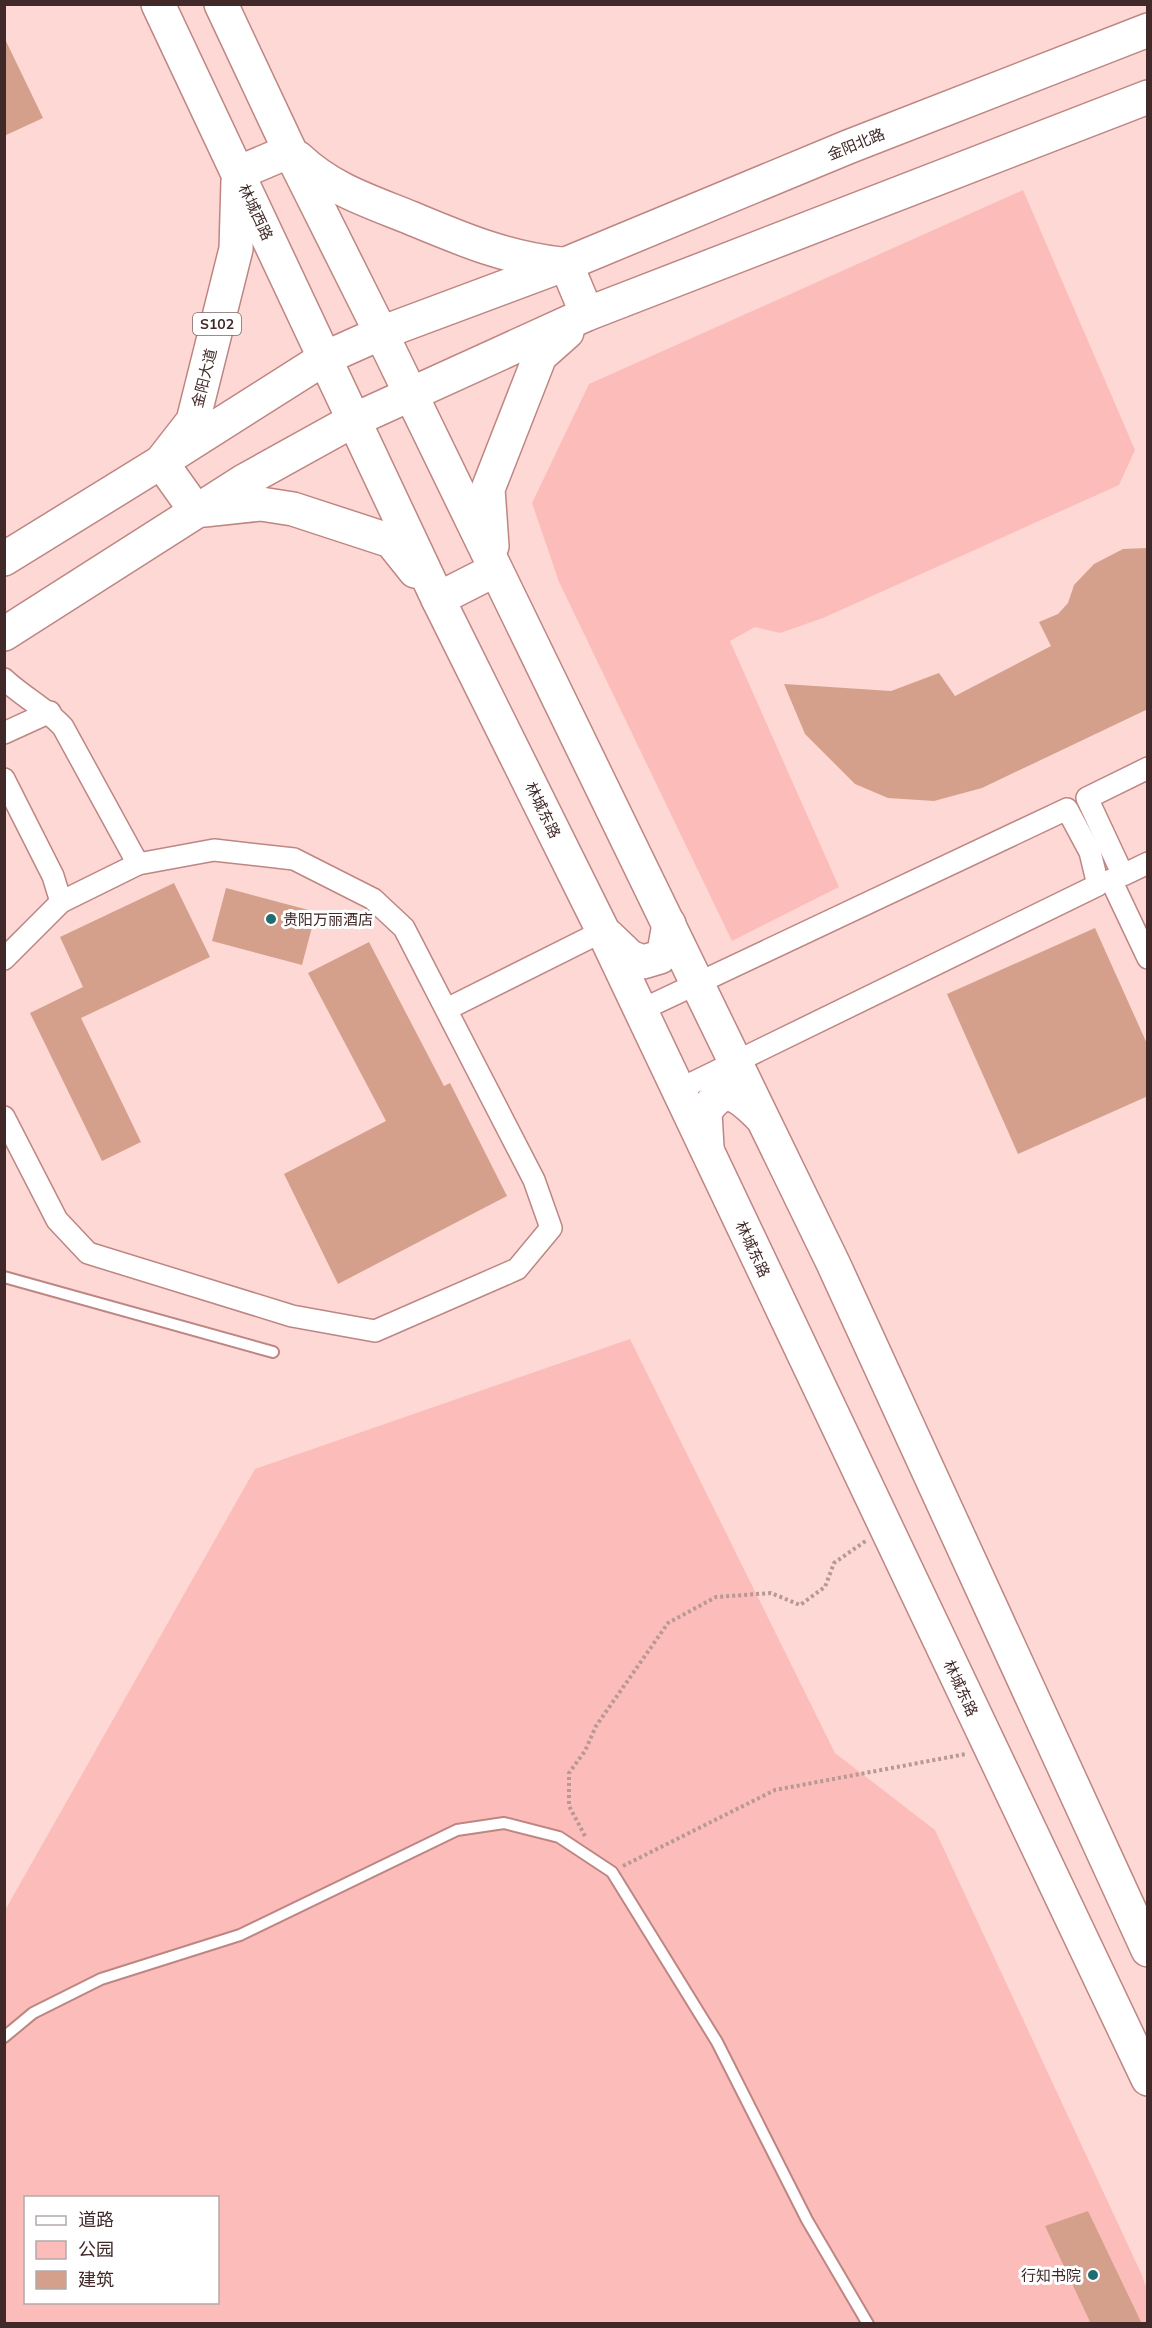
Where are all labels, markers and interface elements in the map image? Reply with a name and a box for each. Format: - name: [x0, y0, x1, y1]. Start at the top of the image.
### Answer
- street label: 金阳北路: [825, 124, 887, 164]
- street label: 林城西路: [235, 181, 277, 243]
- road number: S102: [193, 313, 241, 335]
- street label: 金阳大道: [188, 347, 220, 409]
- street label: 林城东路: [521, 779, 565, 841]
- place label: 贵阳万丽酒店: [283, 910, 373, 929]
- marker: 贵阳万丽酒店: [264, 912, 278, 926]
- street label: 林城东路: [732, 1218, 774, 1280]
- street label: 林城东路: [940, 1657, 982, 1719]
- legend: [24, 2196, 219, 2304]
- text: 道路: [78, 2208, 114, 2231]
- text: 公园: [78, 2238, 114, 2261]
- place label: 行知书院: [1021, 2266, 1081, 2285]
- text: 建筑: [78, 2268, 114, 2291]
- marker: 行知书院: [1086, 2268, 1100, 2282]

